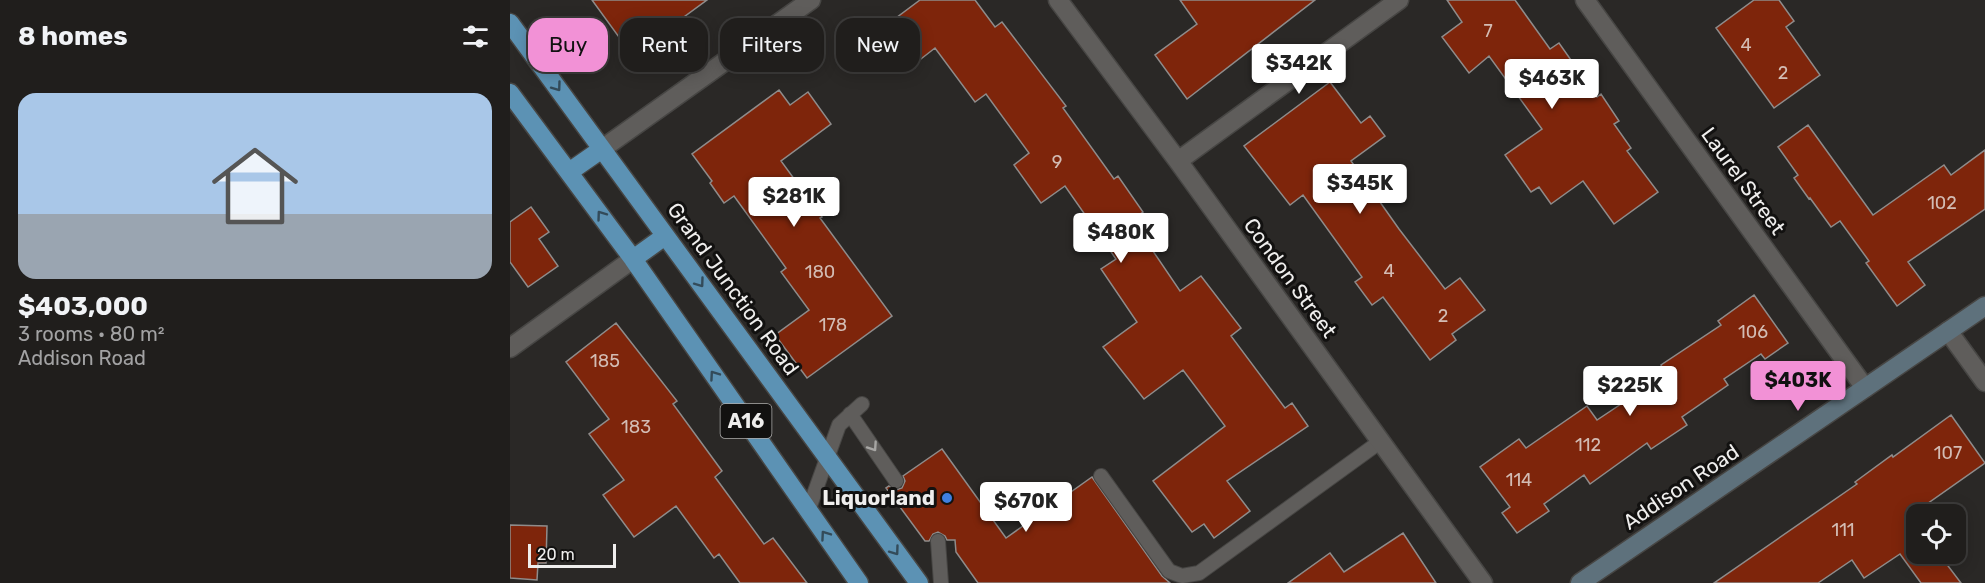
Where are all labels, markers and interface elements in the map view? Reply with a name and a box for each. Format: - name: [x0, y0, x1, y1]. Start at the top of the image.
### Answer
- chip: Buy: [528, 18, 608, 72]
- chip: Rent: [620, 18, 708, 72]
- chip: Filters: [720, 18, 824, 72]
- chip: New: [836, 18, 920, 72]
- icon: filters: [459, 20, 492, 53]
- house number: 7: [1483, 20, 1493, 42]
- text: 8 homes: [18, 21, 128, 52]
- house number: 4: [1740, 34, 1752, 56]
- pin: $342K: [1257, 44, 1341, 95]
- text: $342K: [1266, 51, 1332, 75]
- pin: $463K: [1510, 59, 1594, 110]
- house number: 2: [1778, 62, 1788, 84]
- text: $463K: [1519, 66, 1585, 90]
- one-way arrow: [550, 80, 561, 91]
- street label: Laurel Street: [1696, 122, 1791, 239]
- icon: home: [201, 132, 309, 240]
- house number: 9: [1052, 151, 1062, 173]
- pin: $345K: [1318, 164, 1402, 215]
- text: $345K: [1327, 171, 1393, 195]
- pin: $281K: [752, 177, 836, 228]
- text: $281K: [762, 184, 826, 208]
- house number: 102: [1927, 192, 1957, 214]
- street label: Grand Junction Road: [662, 198, 804, 380]
- one-way arrow: [597, 211, 608, 222]
- pin: $480K: [1079, 213, 1163, 264]
- street label: Condon Street: [1239, 213, 1342, 342]
- text: $480K: [1087, 220, 1155, 244]
- house number: 4: [1383, 260, 1395, 282]
- house number: 180: [805, 261, 835, 283]
- one-way arrow: [693, 277, 704, 288]
- text: $403,000: [18, 291, 148, 322]
- house number: 2: [1438, 305, 1448, 327]
- house number: 178: [819, 314, 847, 336]
- house number: 106: [1738, 321, 1768, 343]
- text: 3 rooms · 80 m²: [18, 322, 165, 346]
- text: Addison Road: [18, 346, 146, 370]
- house number: 185: [590, 350, 620, 372]
- pin: $403K: [1756, 361, 1840, 412]
- pin: $225K: [1588, 366, 1672, 417]
- text: $403K: [1764, 368, 1832, 392]
- one-way arrow: [710, 371, 721, 382]
- text: $225K: [1597, 373, 1663, 397]
- road number: A16: [720, 404, 772, 438]
- house number: 183: [621, 416, 651, 438]
- house number: 112: [1575, 434, 1601, 456]
- street label: Addison Road: [1618, 439, 1743, 535]
- one-way arrow: [866, 441, 877, 452]
- house number: 107: [1934, 442, 1962, 464]
- house number: 114: [1506, 469, 1532, 491]
- pin: $670K: [984, 482, 1068, 533]
- place label: Liquorland: [822, 485, 935, 510]
- text: $670K: [994, 489, 1058, 513]
- marker: Liquorland: [940, 491, 954, 505]
- map controls: [1906, 504, 1966, 564]
- button: locate: [1906, 504, 1966, 564]
- house number: 111: [1831, 519, 1855, 541]
- one-way arrow: [821, 531, 832, 542]
- scale bar: [528, 541, 616, 568]
- text: 20 m: [537, 545, 575, 564]
- one-way arrow: [888, 545, 899, 556]

